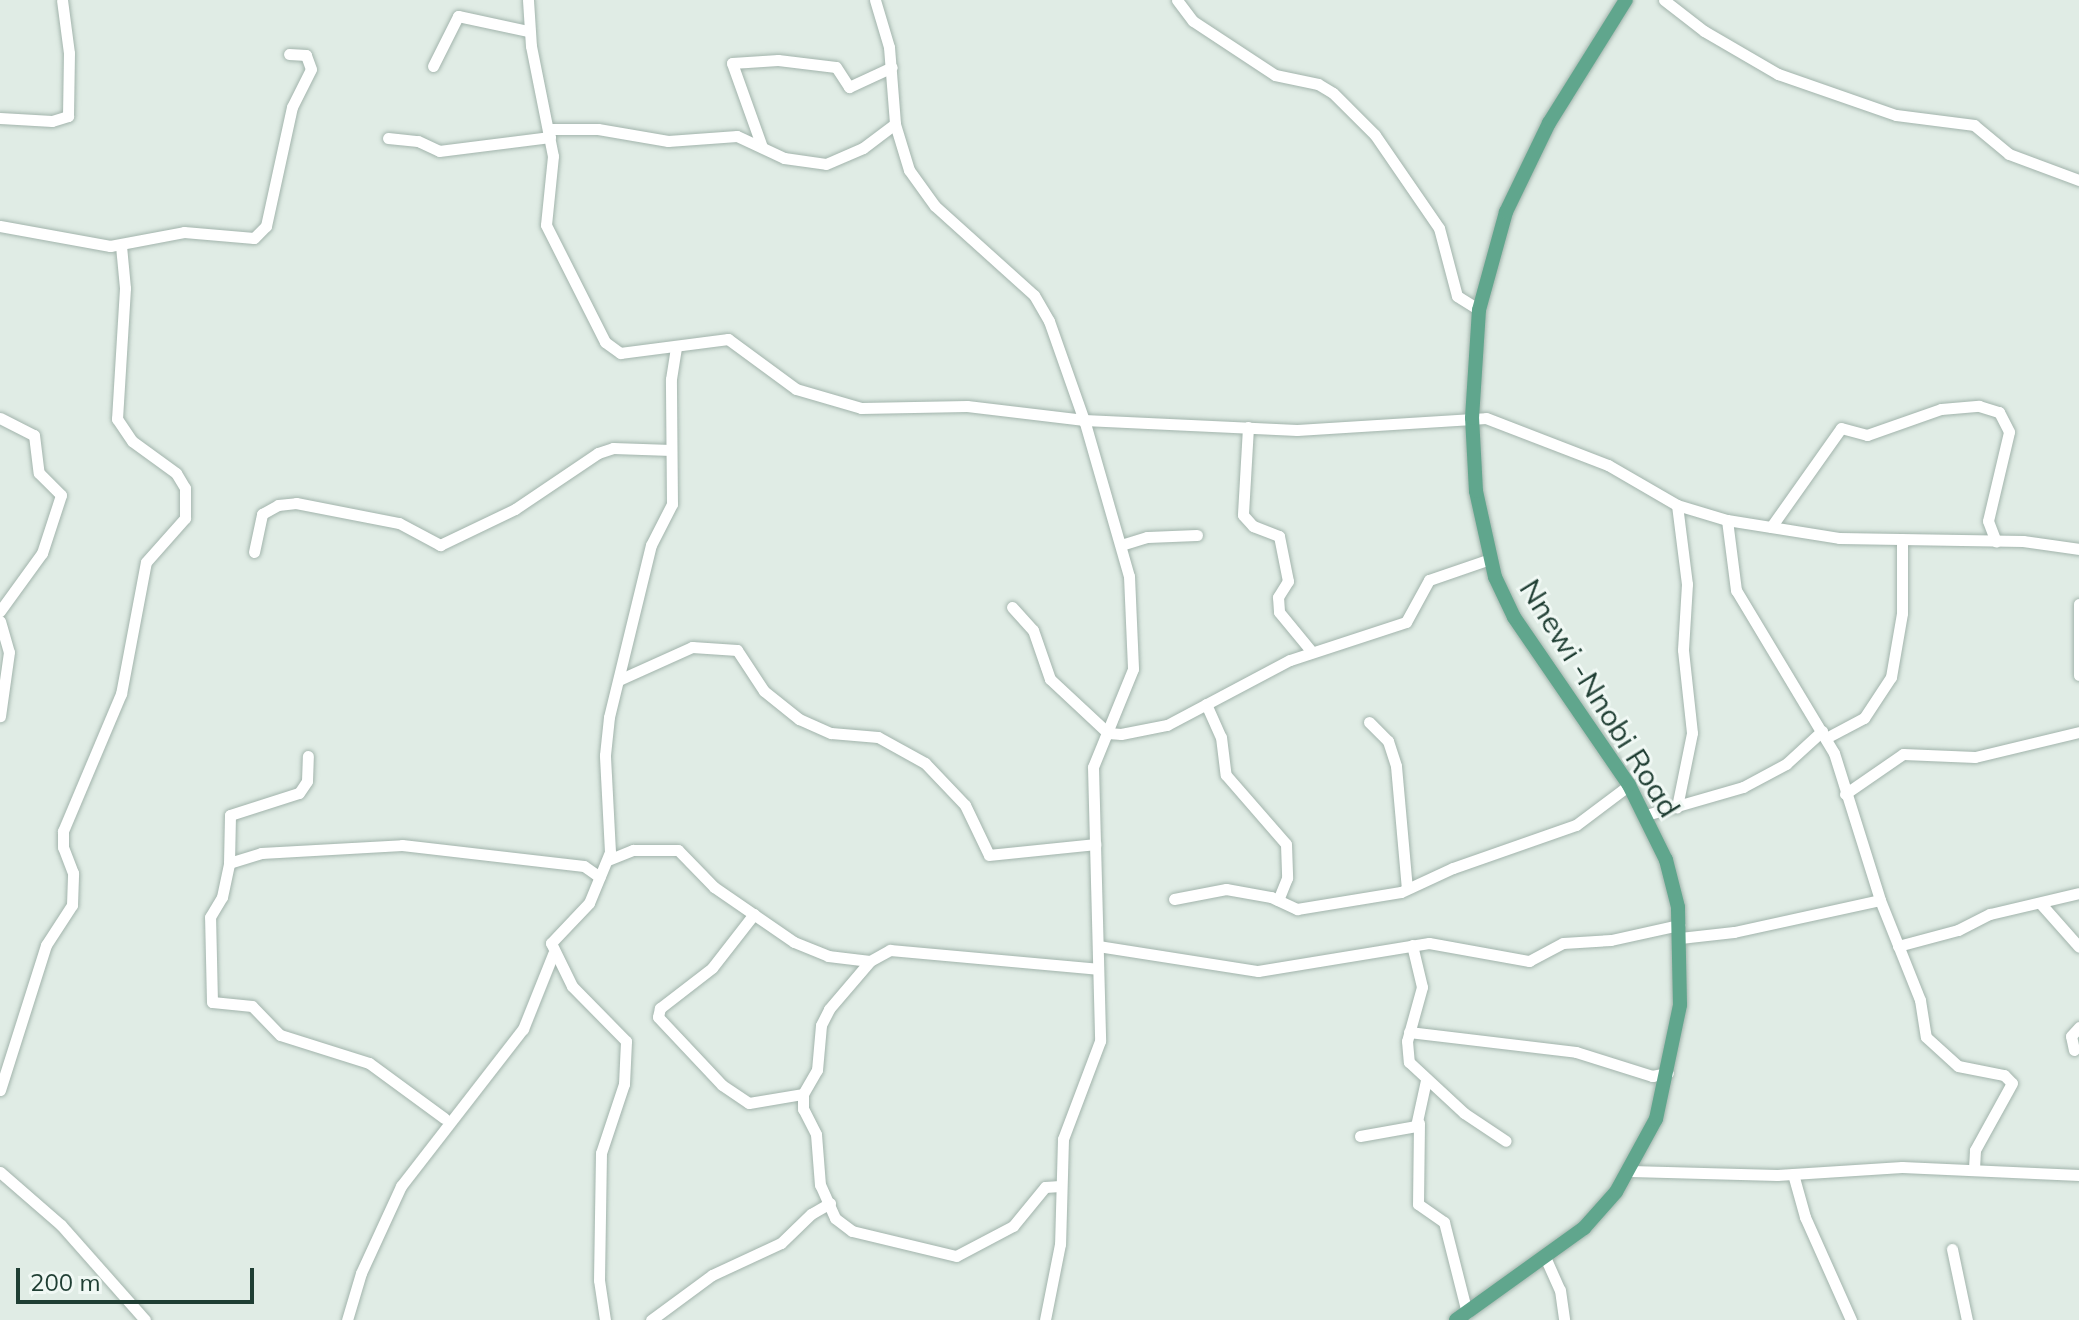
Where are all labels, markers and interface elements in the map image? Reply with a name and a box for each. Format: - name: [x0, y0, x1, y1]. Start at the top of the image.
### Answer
- street label: Nnewi -Nnobi Road: [1512, 572, 1688, 824]
- scale bar: [20, 1252, 258, 1302]
- text: 200 m: [30, 1267, 101, 1297]

